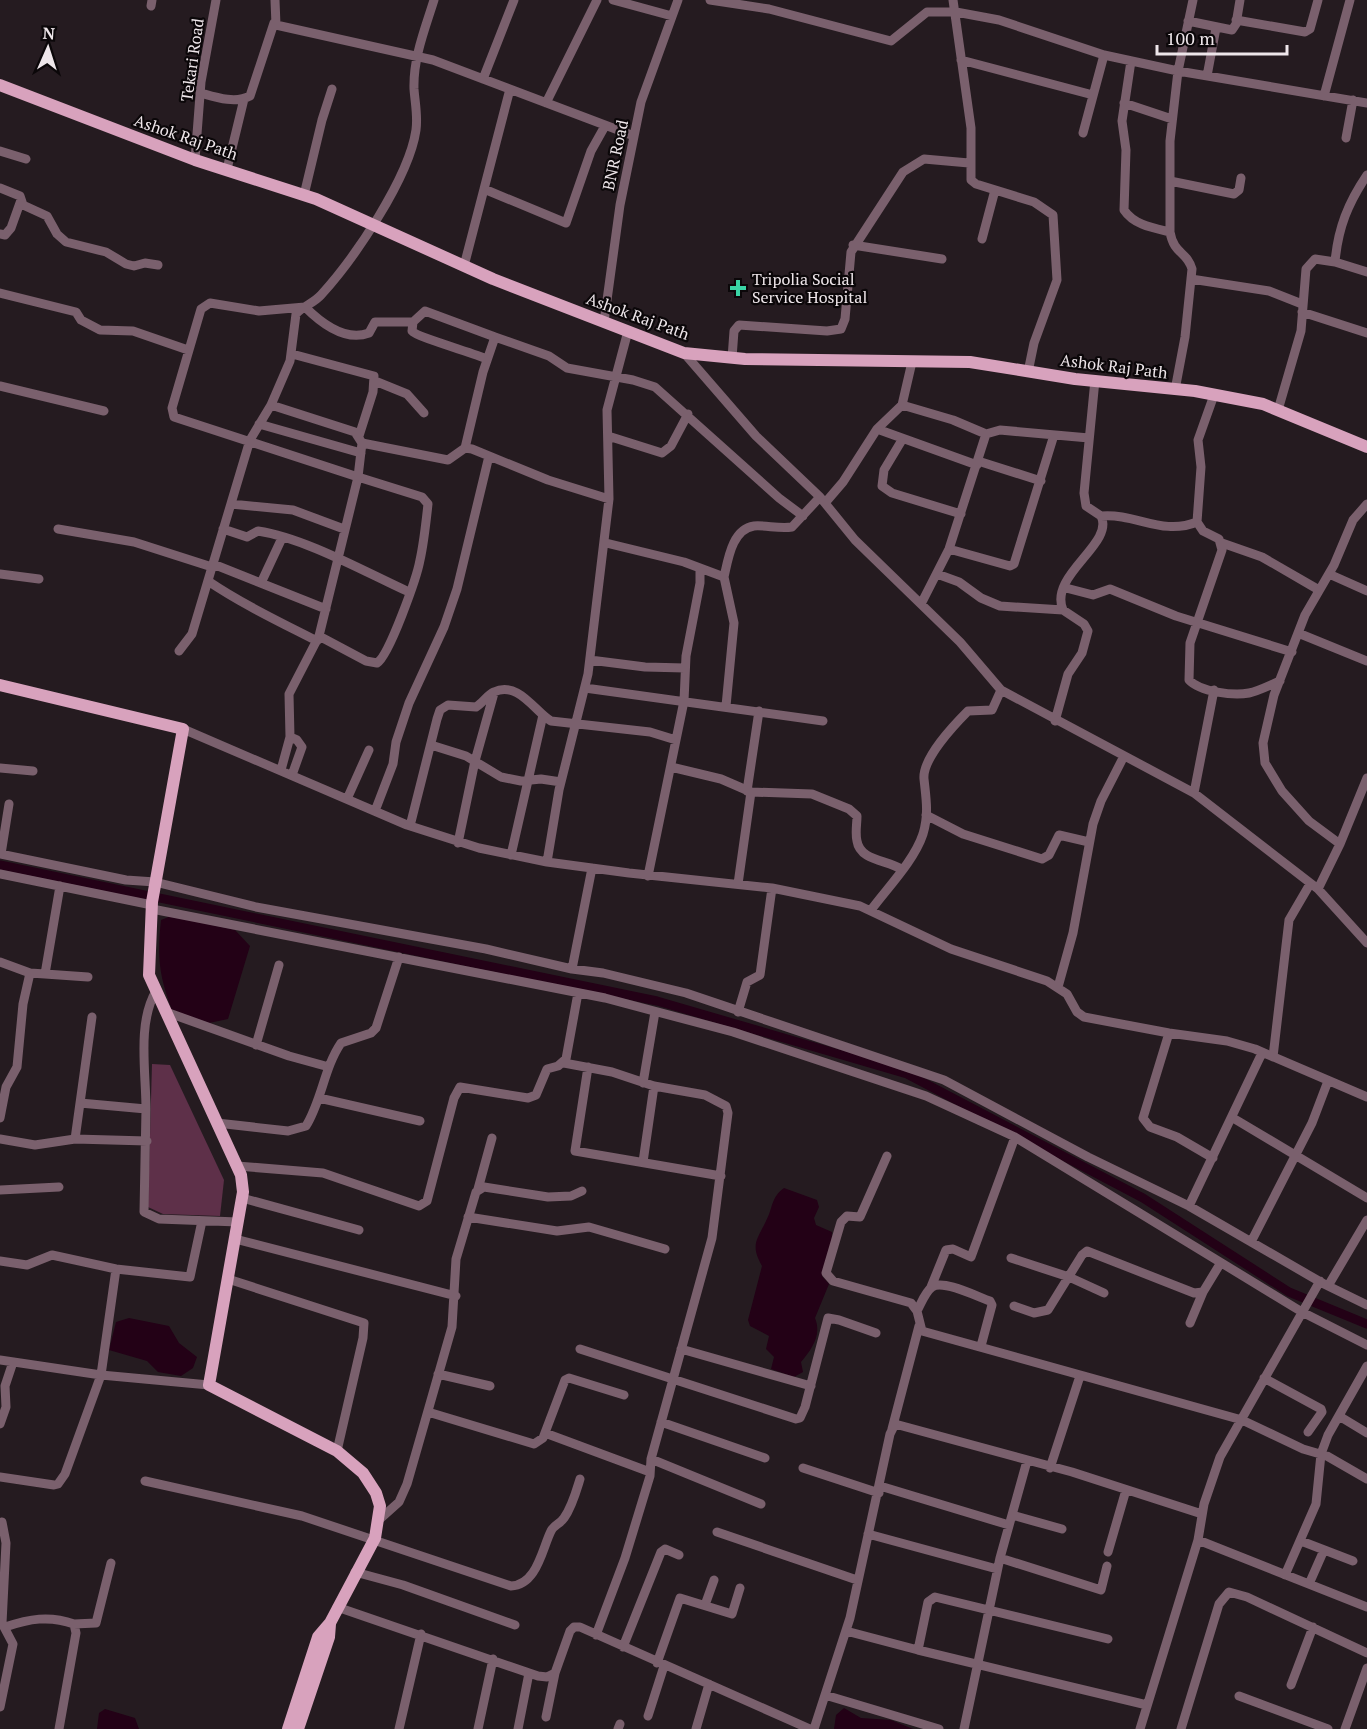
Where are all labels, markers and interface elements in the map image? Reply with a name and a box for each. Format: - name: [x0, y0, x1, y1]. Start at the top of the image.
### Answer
- street label: Tekari Road: [175, 17, 209, 103]
- north arrow: [18, 18, 78, 78]
- scale bar: [1157, 18, 1288, 56]
- text: N: [42, 22, 55, 44]
- text: 100 m: [1166, 26, 1215, 50]
- street label: Ashok Raj Path: [131, 109, 241, 165]
- street label: BNR Road: [597, 118, 633, 192]
- place label: Tripolia Social Service Hospital: [752, 268, 867, 308]
- marker: Tripolia Social Service Hospital: [729, 279, 747, 297]
- street label: Ashok Raj Path: [584, 287, 693, 345]
- street label: Ashok Raj Path: [1059, 349, 1170, 384]

